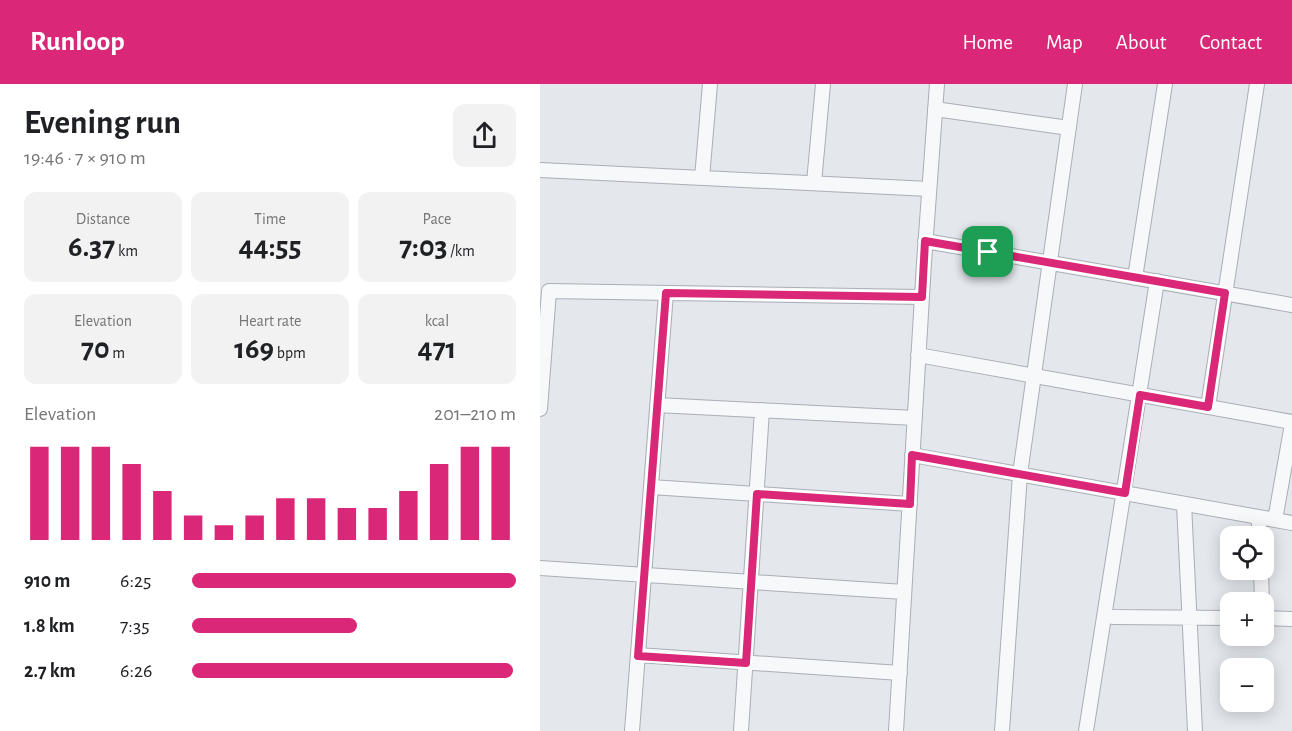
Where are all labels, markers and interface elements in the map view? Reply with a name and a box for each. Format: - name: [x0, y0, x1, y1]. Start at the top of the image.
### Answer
- text: Runloop: [30, 28, 125, 56]
- text: Home: [962, 32, 1013, 53]
- text: Map: [1046, 32, 1083, 53]
- text: About: [1116, 32, 1166, 53]
- text: Contact: [1199, 32, 1262, 53]
- button: share: [453, 104, 516, 167]
- text: Evening run: [24, 107, 181, 140]
- text: 19:46 · 7 × 910 m: [24, 148, 146, 168]
- text: Distance: [76, 211, 130, 227]
- text: Time: [254, 211, 286, 227]
- text: Pace: [423, 211, 451, 227]
- pin: [962, 226, 1013, 277]
- text: 6.37: [68, 232, 115, 262]
- text: 44:55: [239, 232, 301, 262]
- text: 7:03: [399, 232, 448, 262]
- icon: arrive: [971, 235, 1004, 268]
- text: km: [115, 243, 138, 259]
- text: /km: [448, 243, 475, 259]
- text: Elevation: [74, 313, 132, 329]
- text: Heart rate: [239, 313, 301, 329]
- text: kcal: [425, 313, 449, 329]
- text: 70: [81, 334, 110, 364]
- text: 169: [234, 334, 274, 364]
- text: 471: [418, 334, 456, 364]
- text: m: [110, 345, 125, 361]
- text: bpm: [274, 345, 306, 361]
- text: Elevation: [24, 404, 96, 424]
- text: 201–210 m: [434, 404, 516, 424]
- map controls: [1220, 526, 1274, 712]
- button: locate: [1220, 526, 1274, 580]
- text: 910 m: [24, 571, 70, 591]
- text: 6:25: [120, 571, 151, 591]
- button: +: [1220, 592, 1274, 646]
- text: 1.8 km: [24, 616, 75, 636]
- text: 7:35: [120, 616, 150, 636]
- button: −: [1220, 658, 1274, 712]
- text: 2.7 km: [24, 661, 76, 681]
- text: 6:26: [120, 661, 152, 681]

